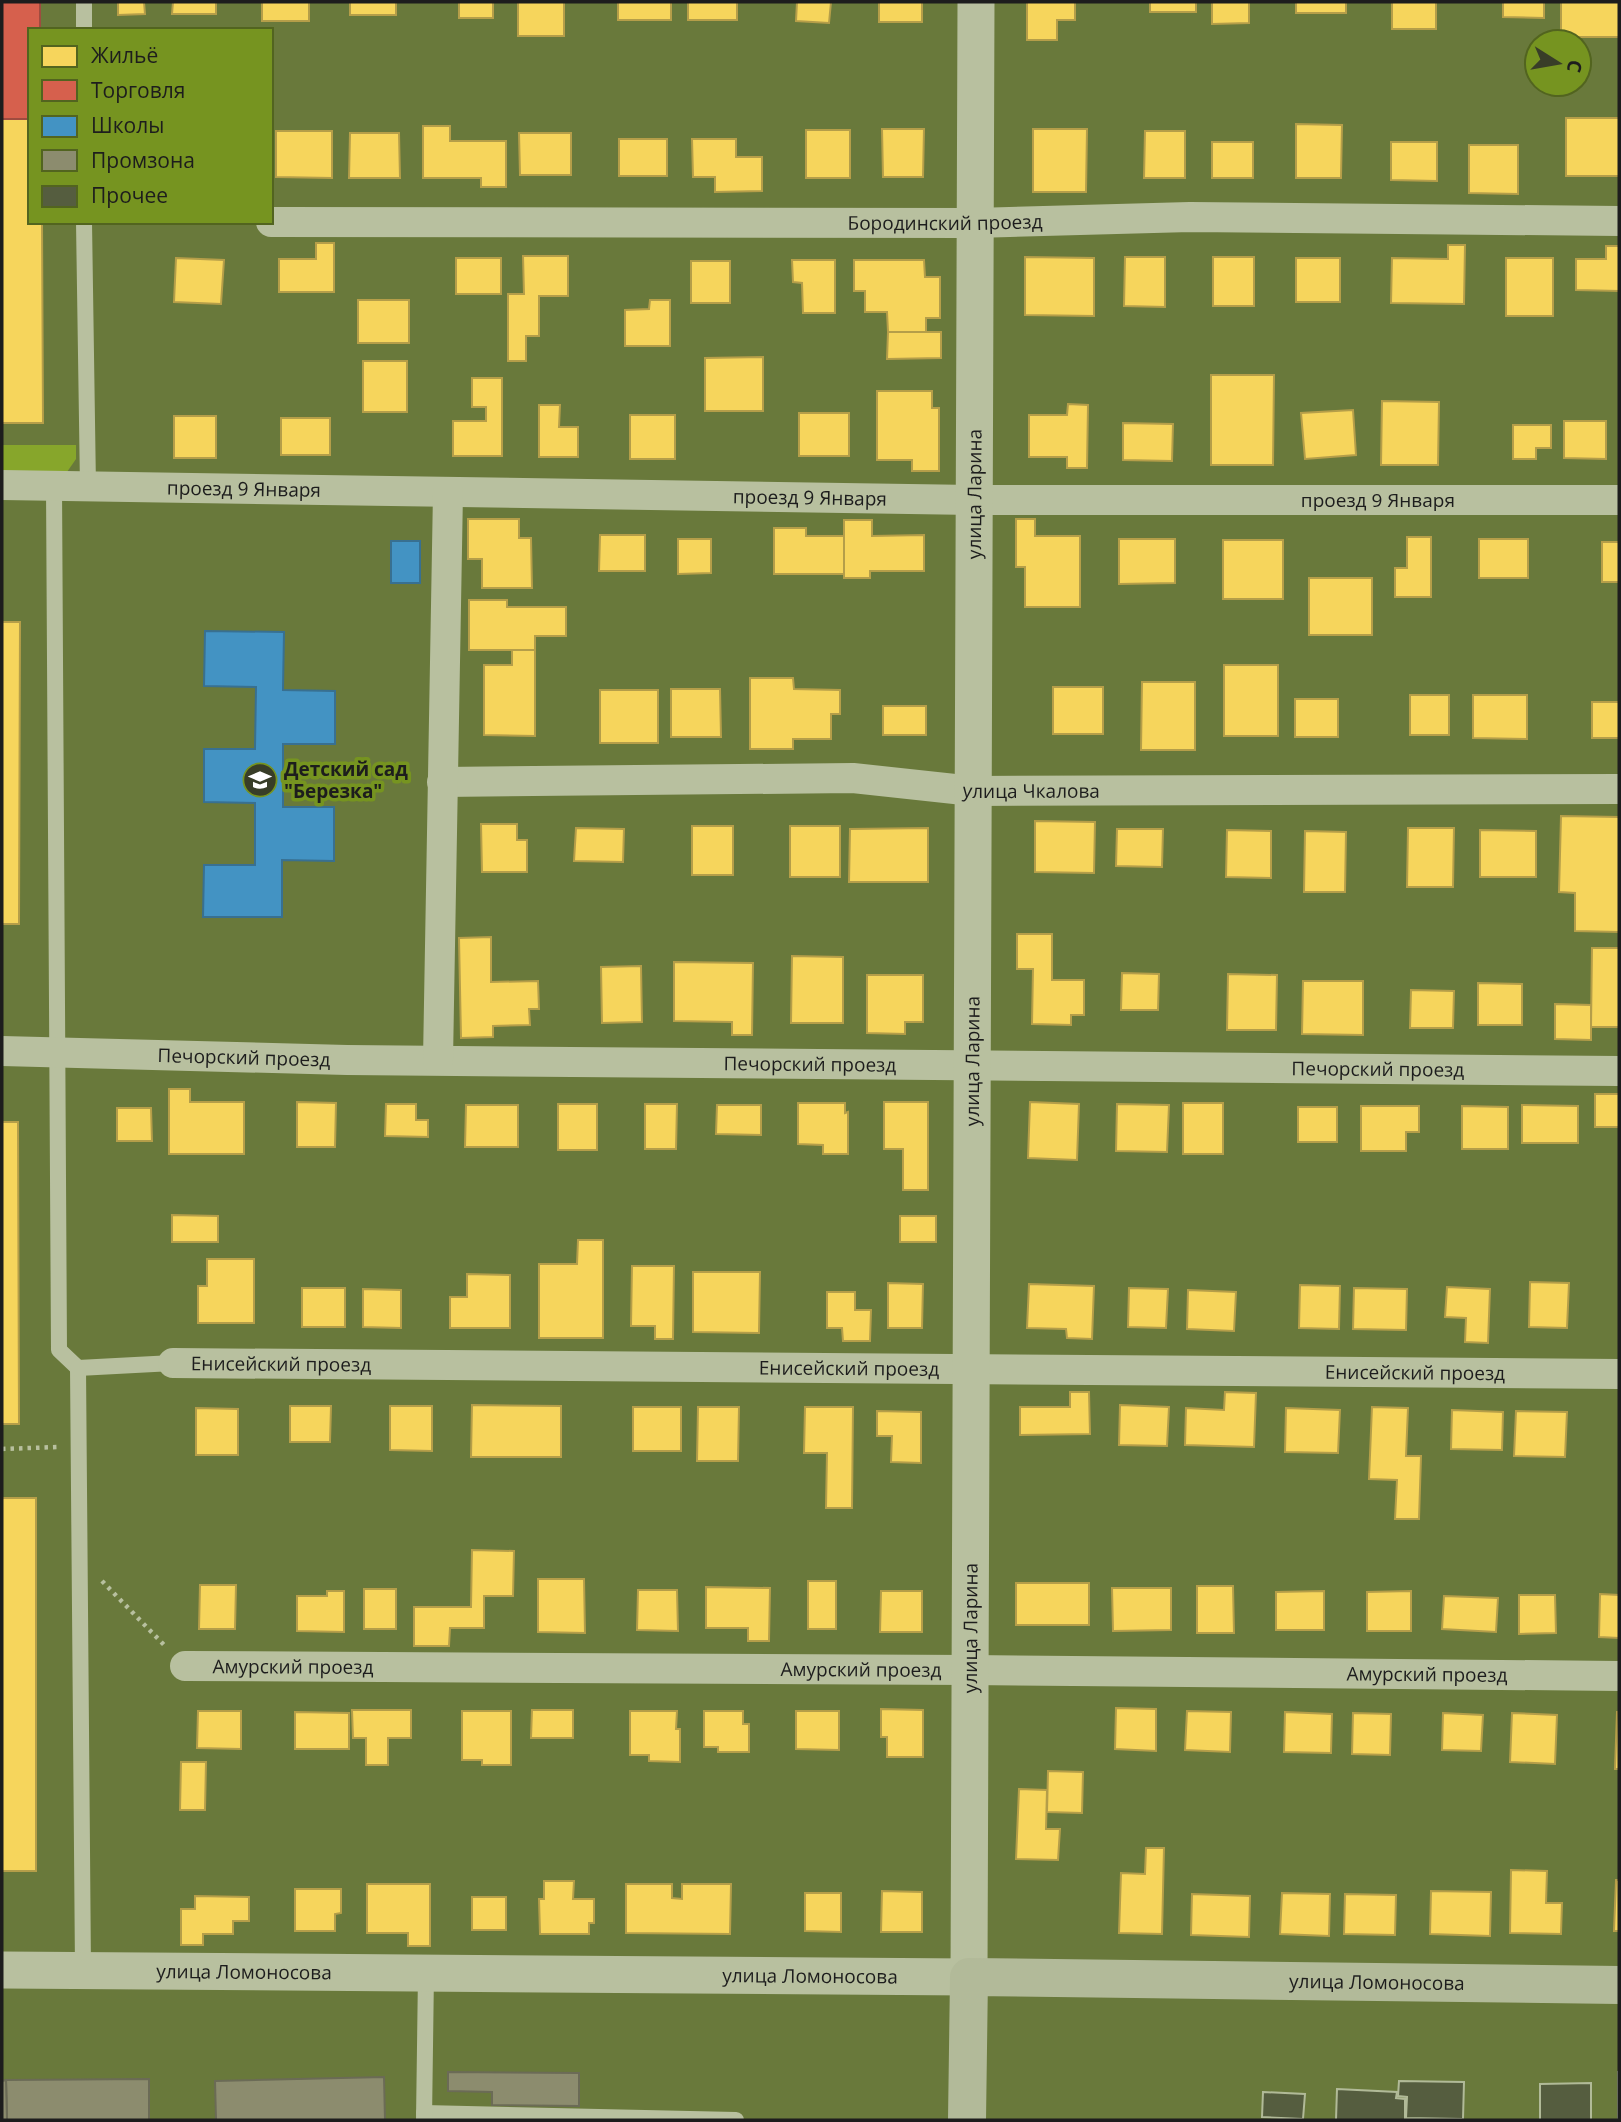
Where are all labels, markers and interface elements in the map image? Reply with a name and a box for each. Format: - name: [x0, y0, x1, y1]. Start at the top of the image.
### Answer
- legend: [28, 28, 273, 224]
- north arrow: [1523, 28, 1593, 98]
- text: Жильё: [91, 41, 158, 69]
- text: С: [1561, 58, 1589, 75]
- text: Торговля: [91, 76, 185, 104]
- text: Школы: [91, 111, 164, 139]
- text: Промзона: [91, 146, 195, 174]
- text: Прочее: [91, 181, 168, 209]
- street label: Бородинский проезд: [848, 208, 1043, 236]
- street label: улица Ларина: [961, 429, 987, 559]
- street label: проезд 9 Января: [167, 475, 321, 503]
- street label: проезд 9 Января: [733, 483, 887, 512]
- street label: проезд 9 Января: [1301, 487, 1455, 513]
- place label: Детский сад "Березка": [284, 756, 408, 804]
- school or university icon: Детский сад "Березка": [241, 761, 279, 799]
- street label: улица Чкалова: [961, 777, 1100, 804]
- street label: улица Ларина: [959, 996, 985, 1126]
- street label: Печорский проезд: [157, 1042, 331, 1073]
- street label: Печорский проезд: [723, 1050, 896, 1078]
- street label: Печорский проезд: [1291, 1055, 1464, 1083]
- street label: Енисейский проезд: [191, 1350, 371, 1378]
- street label: Енисейский проезд: [759, 1354, 939, 1382]
- street label: Енисейский проезд: [1325, 1359, 1505, 1386]
- street label: улица Ларина: [957, 1563, 983, 1693]
- street label: Амурский проезд: [213, 1653, 374, 1680]
- street label: Амурский проезд: [781, 1656, 942, 1683]
- street label: Амурский проезд: [1346, 1660, 1508, 1688]
- street label: улица Ломоносова: [156, 1958, 332, 1985]
- street label: улица Ломоносова: [722, 1962, 898, 1989]
- street label: улица Ломоносова: [1289, 1968, 1465, 1996]

